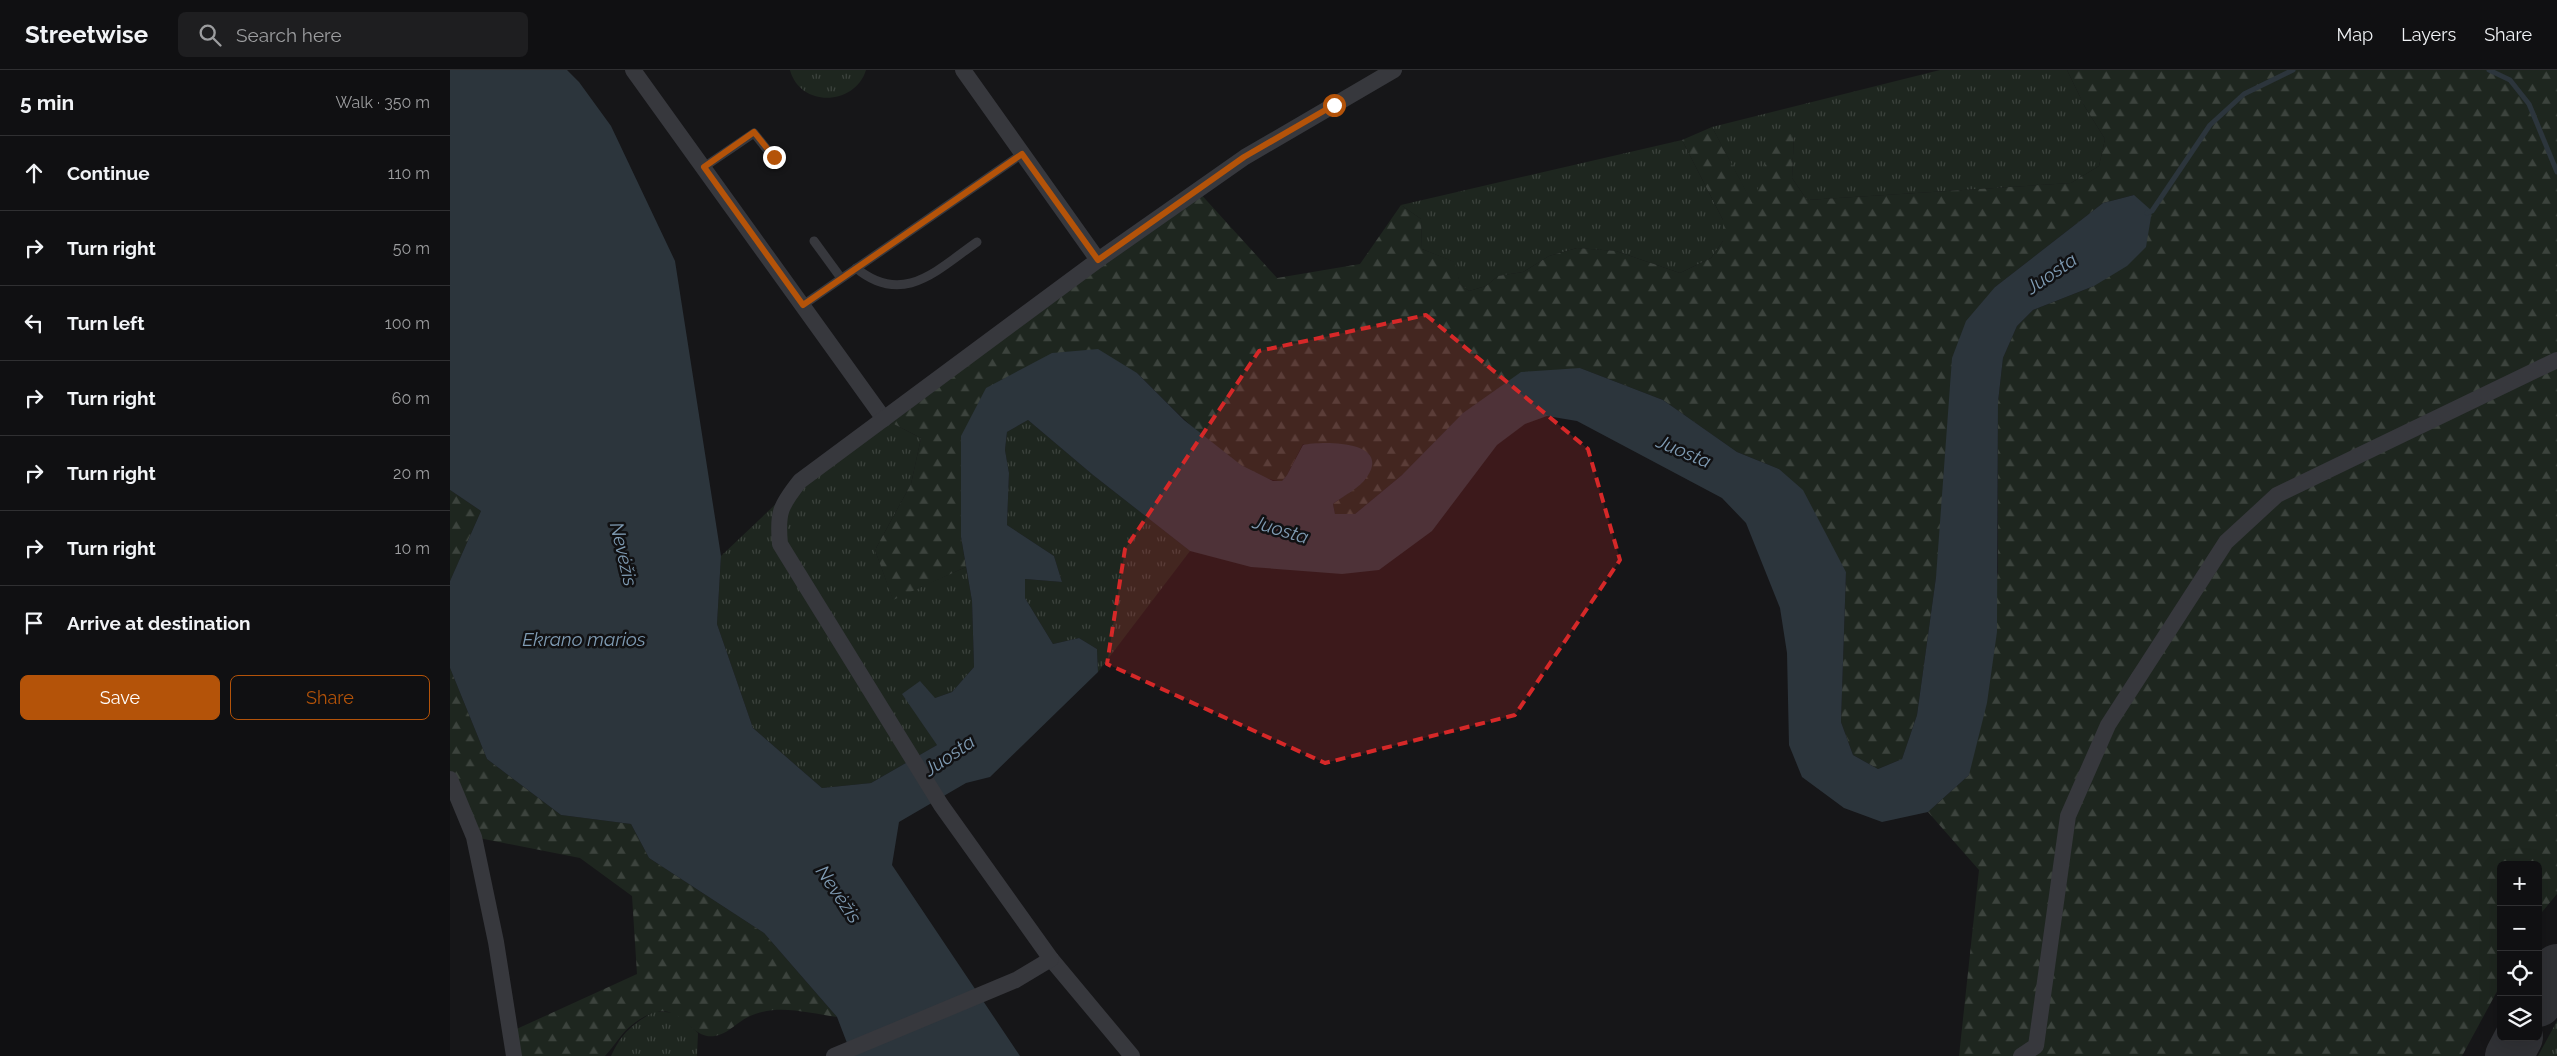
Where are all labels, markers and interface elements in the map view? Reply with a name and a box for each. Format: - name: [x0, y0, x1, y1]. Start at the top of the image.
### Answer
- search box: [178, 12, 528, 57]
- text: Streetwise: [25, 20, 148, 49]
- icon: search: [196, 21, 224, 49]
- text: Search here: [236, 24, 342, 46]
- text: Map: [2337, 24, 2373, 45]
- text: Layers: [2401, 24, 2456, 45]
- text: Share: [2484, 24, 2532, 45]
- text: 5 min: [20, 90, 74, 115]
- text: Walk · 350 m: [336, 93, 430, 112]
- route start: [1323, 94, 1346, 117]
- route end: [763, 146, 786, 169]
- icon: ahead: [20, 159, 48, 187]
- text: Continue: [67, 162, 150, 184]
- text: 110 m: [388, 164, 430, 183]
- icon: right: [20, 234, 48, 262]
- text: Turn right: [67, 237, 156, 259]
- text: 50 m: [393, 239, 430, 258]
- water label: Juosta: [2021, 248, 2081, 299]
- icon: left: [20, 309, 48, 337]
- text: Turn left: [67, 312, 144, 334]
- text: 100 m: [385, 314, 430, 333]
- icon: right: [20, 384, 48, 412]
- text: Turn right: [67, 387, 156, 409]
- text: 60 m: [392, 389, 430, 408]
- water label: Juosta: [1653, 429, 1714, 472]
- icon: right: [20, 459, 48, 487]
- text: Turn right: [67, 462, 156, 484]
- text: 20 m: [393, 464, 430, 483]
- water label: Juosta: [1250, 510, 1311, 548]
- water label: Nevėžis: [606, 520, 642, 588]
- icon: right: [20, 534, 48, 562]
- text: Turn right: [67, 537, 156, 559]
- text: 10 m: [395, 539, 430, 558]
- icon: arrive: [20, 609, 48, 637]
- text: Arrive at destination: [67, 612, 251, 634]
- water label: Ekrano marios: [522, 628, 646, 650]
- button: Save: [20, 675, 220, 720]
- button: Share: [230, 675, 430, 720]
- water label: Juosta: [919, 730, 979, 781]
- water label: Nevėžis: [812, 861, 866, 927]
- map controls: [2497, 861, 2542, 1041]
- button: +: [2497, 861, 2542, 906]
- button: −: [2497, 906, 2542, 951]
- button: locate: [2497, 951, 2542, 996]
- button: layers: [2497, 996, 2542, 1041]

